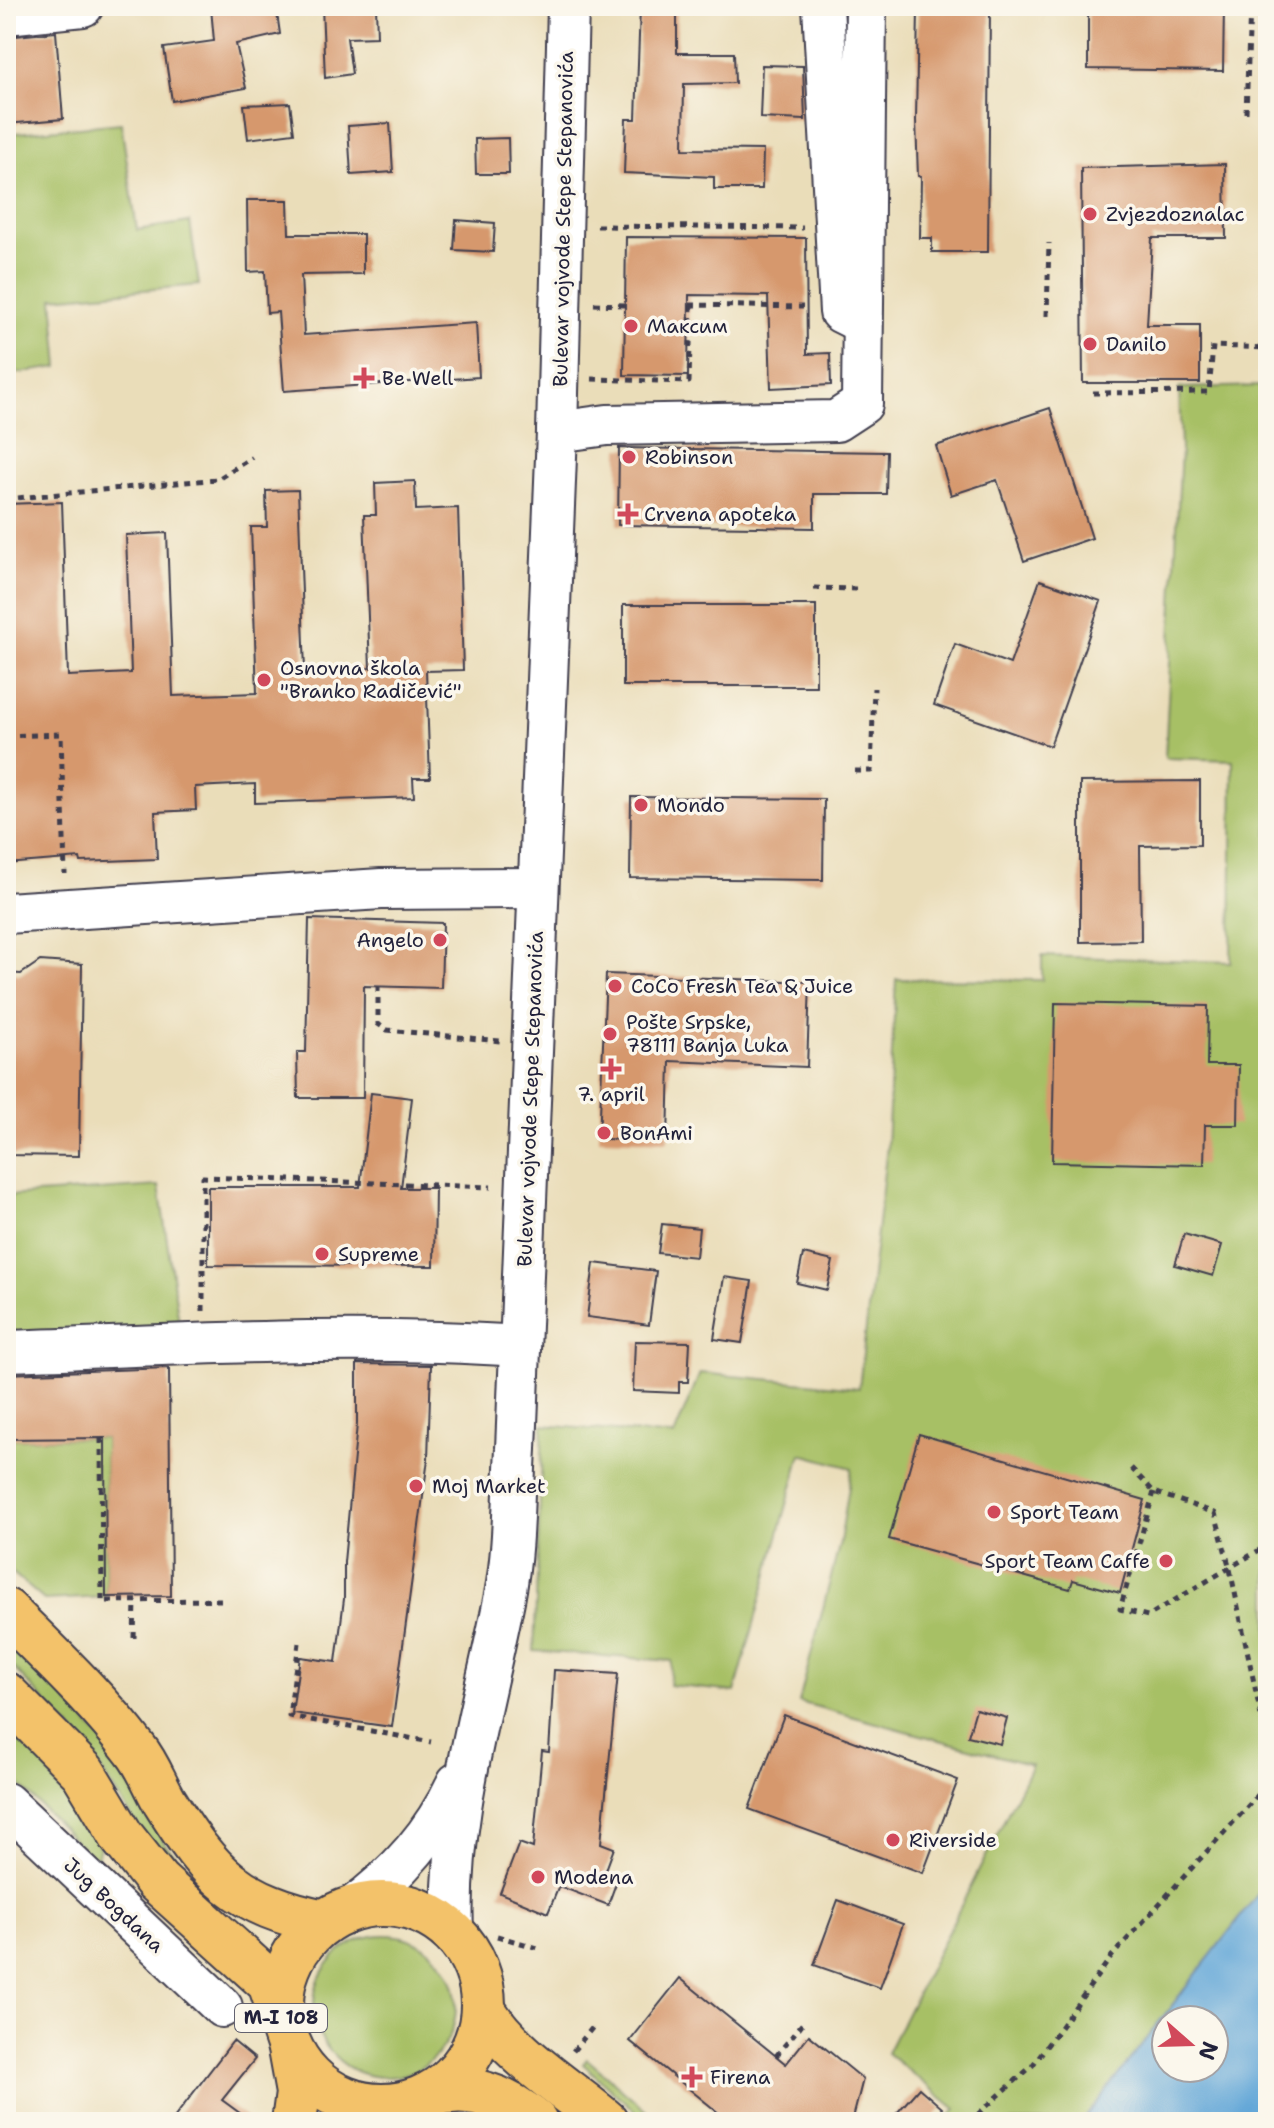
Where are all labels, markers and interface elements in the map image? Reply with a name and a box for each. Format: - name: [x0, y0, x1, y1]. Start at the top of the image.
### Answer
- street label: Bulevar vojvode Stepe Stepanovića: [547, 50, 579, 387]
- place label: Zvjezdoznalac: [1106, 201, 1245, 227]
- marker: Zvjezdoznalac: [1081, 205, 1099, 223]
- place label: Максим: [647, 313, 728, 339]
- marker: Максим: [622, 317, 640, 335]
- place label: Danilo: [1106, 331, 1167, 357]
- marker: Danilo: [1081, 335, 1099, 353]
- place label: Be Well: [382, 365, 453, 391]
- marker: Be Well: [353, 367, 375, 389]
- place label: Robinson: [645, 444, 733, 470]
- marker: Robinson: [620, 448, 638, 466]
- place label: Crvena apoteka: [644, 501, 797, 527]
- marker: Crvena apoteka: [619, 505, 637, 523]
- place label: Osnovna škola "Branko Radičević": [280, 655, 462, 704]
- marker: Osnovna škola "Branko Radičević": [255, 671, 273, 689]
- place label: Mondo: [657, 792, 725, 818]
- marker: Mondo: [632, 796, 650, 814]
- place label: Angelo: [356, 927, 424, 953]
- street label: Bulevar vojvode Stepe Stepanovića: [511, 930, 549, 1267]
- marker: Angelo: [431, 931, 449, 949]
- place label: CoCo Fresh Tea & Juice: [631, 973, 853, 999]
- marker: CoCo Fresh Tea & Juice: [606, 977, 624, 995]
- place label: Pošte Srpske, 78111 Banja Luka: [626, 1009, 789, 1058]
- marker: Pošte Srpske, 78111 Banja Luka: [601, 1025, 619, 1043]
- marker: 7. april: [602, 1060, 620, 1078]
- place label: 7. april: [577, 1081, 645, 1107]
- place label: BonAmi: [620, 1120, 693, 1146]
- marker: BonAmi: [595, 1124, 613, 1142]
- place label: Supreme: [338, 1241, 419, 1267]
- marker: Supreme: [313, 1245, 331, 1263]
- place label: Moj Market: [432, 1473, 546, 1499]
- marker: Moj Market: [407, 1477, 425, 1495]
- place label: Sport Team: [1010, 1499, 1119, 1525]
- marker: Sport Team: [985, 1503, 1003, 1521]
- place label: Sport Team Caffe: [985, 1548, 1150, 1574]
- marker: Sport Team Caffe: [1157, 1552, 1175, 1570]
- place label: Riverside: [909, 1827, 997, 1853]
- marker: Riverside: [884, 1831, 902, 1849]
- street label: Jug Bogdana: [58, 1852, 170, 1959]
- place label: Modena: [554, 1864, 634, 1890]
- marker: Modena: [529, 1868, 547, 1886]
- road number: M-I 108: [235, 2004, 327, 2032]
- north arrow: [1150, 2004, 1230, 2084]
- text: N: [1192, 2038, 1225, 2064]
- place label: Firena: [710, 2064, 771, 2090]
- marker: Firena: [681, 2066, 703, 2088]

